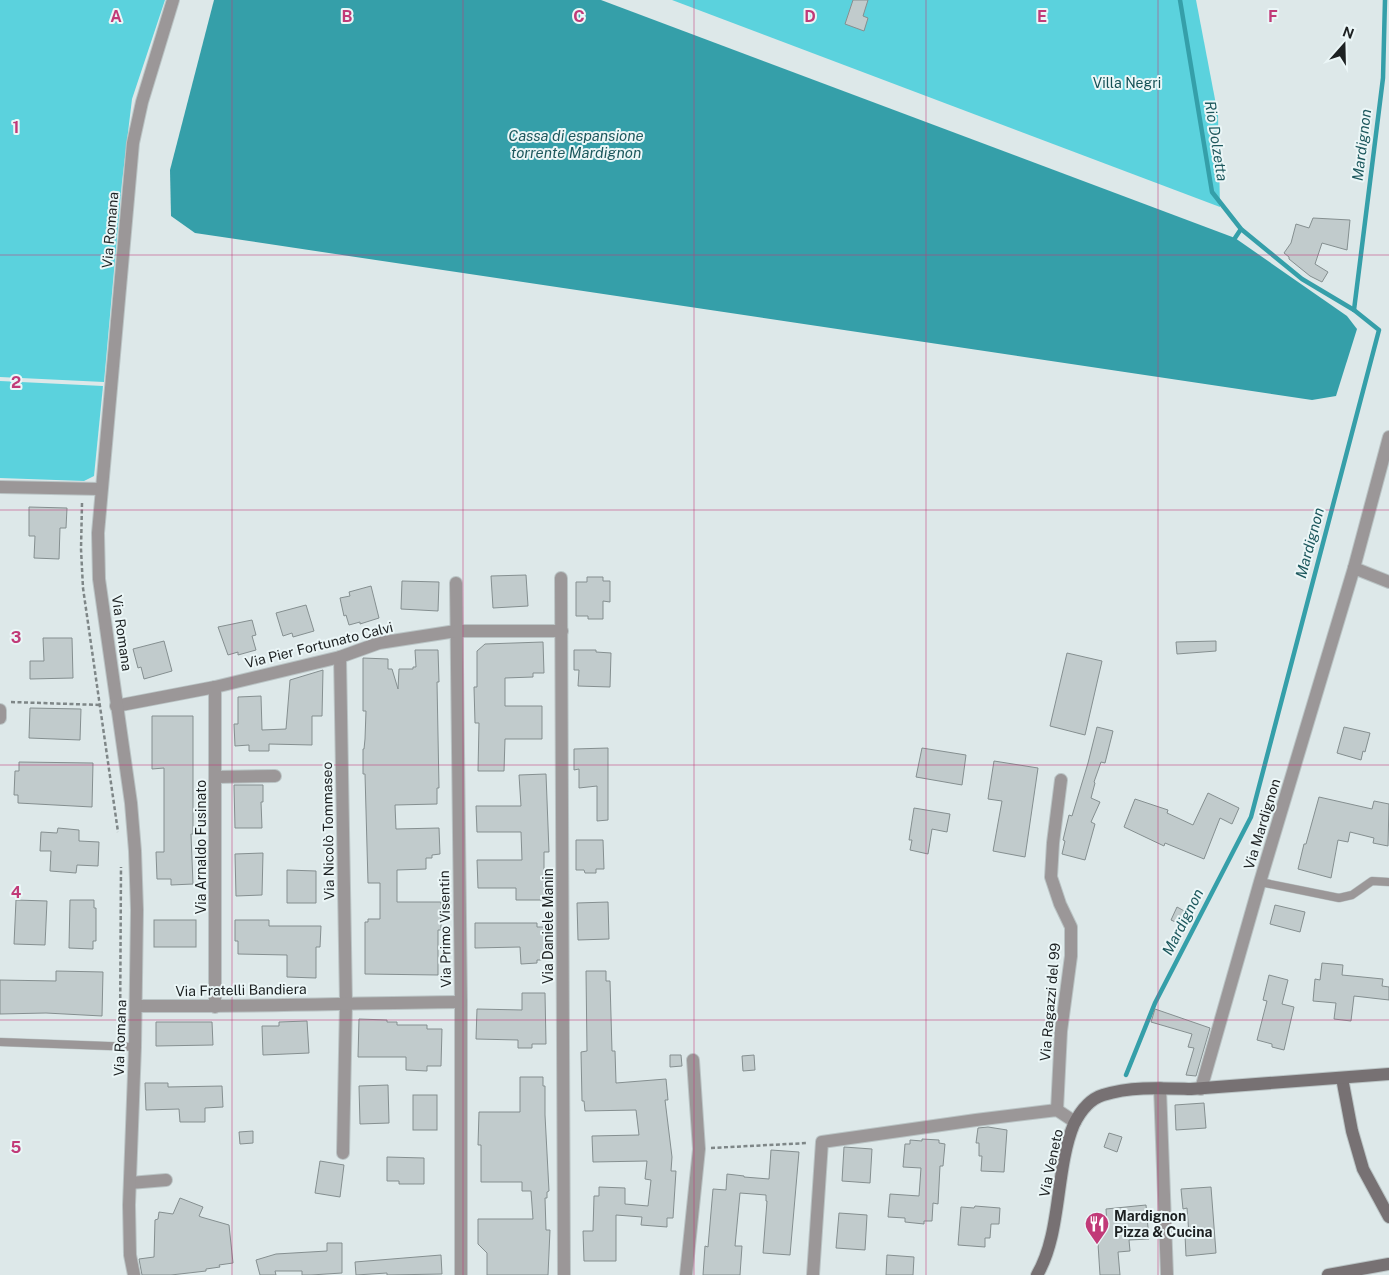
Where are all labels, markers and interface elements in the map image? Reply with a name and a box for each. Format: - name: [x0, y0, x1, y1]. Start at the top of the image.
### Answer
- text: A: [110, 7, 122, 26]
- text: B: [342, 7, 353, 26]
- text: C: [573, 7, 585, 26]
- text: D: [804, 7, 816, 26]
- text: E: [1037, 7, 1047, 26]
- text: F: [1268, 7, 1278, 26]
- north arrow: [1319, 20, 1369, 70]
- text: N: [1341, 23, 1356, 42]
- park label: Villa Negri: [1093, 75, 1161, 91]
- water label: Rio Dolzetta: [1202, 100, 1231, 182]
- water label: Mardignon: [1349, 108, 1374, 182]
- text: 1: [13, 118, 19, 137]
- water label: Cassa di espansione torrente Mardignon: [508, 127, 644, 161]
- street label: Via Romana: [99, 191, 121, 269]
- text: 2: [11, 373, 21, 392]
- water label: Mardignon: [1292, 506, 1327, 580]
- street label: Via Romana: [109, 594, 135, 672]
- street label: Via Pier Fortunato Calvi: [243, 619, 395, 671]
- text: 3: [11, 628, 21, 647]
- street label: Via Nicolò Tommaseo: [319, 761, 337, 900]
- street label: Via Mardignon: [1241, 777, 1283, 871]
- street label: Via Arnaldo Fusinato: [193, 780, 209, 914]
- street label: Via Daniele Manin: [540, 868, 556, 984]
- street label: Via Primo Visentin: [436, 870, 454, 988]
- text: 4: [11, 883, 22, 902]
- water label: Mardignon: [1159, 886, 1207, 958]
- street label: Via Ragazzi del 99: [1037, 942, 1063, 1062]
- street label: Via Fratelli Bandiera: [175, 981, 307, 999]
- street label: Via Romana: [111, 999, 129, 1077]
- street label: Via Veneto: [1036, 1127, 1066, 1199]
- text: 5: [11, 1138, 22, 1157]
- place label: Mardignon Pizza & Cucina: [1114, 1208, 1212, 1240]
- restaurant icon: Mardignon Pizza & Cucina: [1084, 1211, 1110, 1245]

